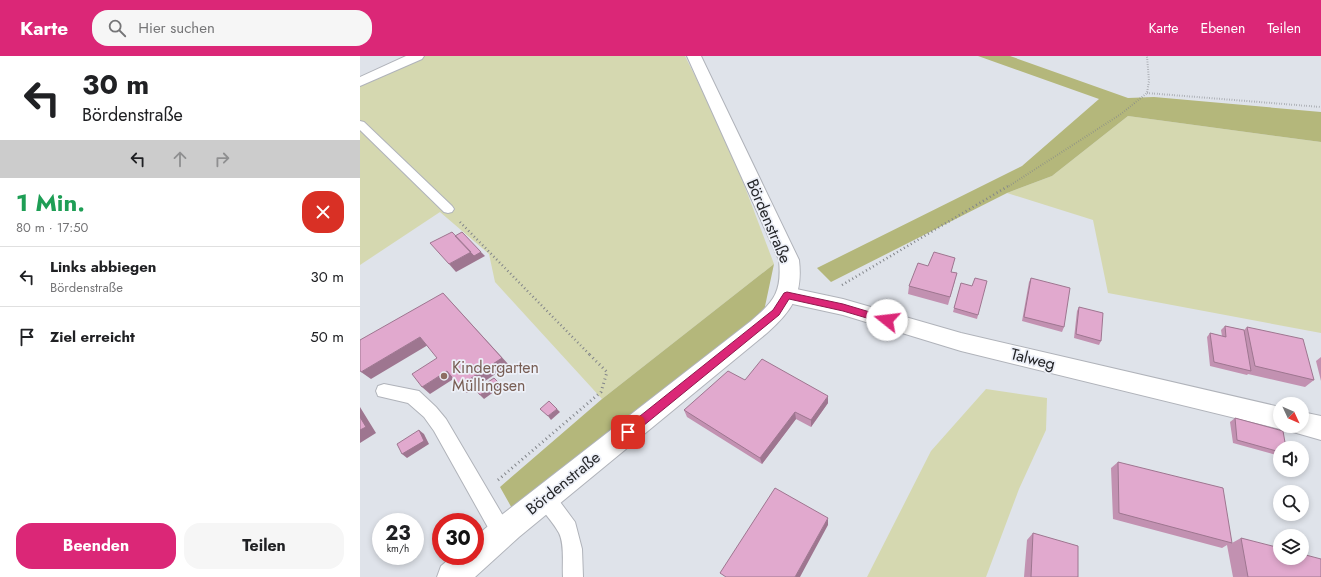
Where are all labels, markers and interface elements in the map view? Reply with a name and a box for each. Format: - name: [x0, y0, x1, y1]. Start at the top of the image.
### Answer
- search box: [92, 10, 372, 46]
- text: Karte: [20, 15, 68, 42]
- icon: search: [106, 17, 128, 39]
- text: Hier suchen: [138, 17, 215, 39]
- text: Karte: [1148, 18, 1178, 38]
- text: Ebenen: [1200, 18, 1245, 38]
- text: Teilen: [1267, 18, 1301, 38]
- text: 30 m: [82, 64, 149, 105]
- icon: left: [16, 72, 68, 124]
- text: Bördenstraße: [82, 102, 183, 128]
- icon: left: [127, 148, 149, 170]
- icon: ahead: [169, 148, 191, 170]
- icon: right: [211, 148, 233, 170]
- street label: Bördenstraße: [741, 175, 797, 267]
- text: 1 Min.: [16, 185, 85, 220]
- button: close: [302, 191, 344, 233]
- text: 80 m · 17:50: [16, 218, 88, 237]
- text: Links abbiegen: [50, 256, 156, 278]
- icon: left: [16, 266, 38, 288]
- text: 30 m: [311, 266, 344, 288]
- text: Bördenstraße: [50, 278, 123, 297]
- position arrow: [866, 299, 908, 341]
- icon: arrive: [16, 326, 38, 348]
- text: Ziel erreicht: [50, 326, 135, 348]
- text: 50 m: [310, 326, 344, 348]
- street label: Talweg: [1008, 342, 1058, 376]
- place label: Kindergarten Müllingsen: [452, 356, 539, 397]
- marker: Kindergarten Müllingsen: [439, 371, 449, 381]
- north arrow: [1273, 397, 1309, 433]
- map controls: [1273, 397, 1309, 565]
- pin: [611, 415, 645, 449]
- icon: arrive: [617, 421, 639, 443]
- button: sound: [1273, 441, 1309, 477]
- street label: Bördenstraße: [521, 446, 605, 520]
- button: search: [1273, 485, 1309, 521]
- speed limit sign: 30: [432, 513, 484, 565]
- text: 23: [385, 519, 411, 548]
- button: Beenden: [16, 523, 176, 569]
- button: Teilen: [184, 523, 344, 569]
- button: layers: [1273, 529, 1309, 565]
- text: km/h: [387, 541, 409, 556]

